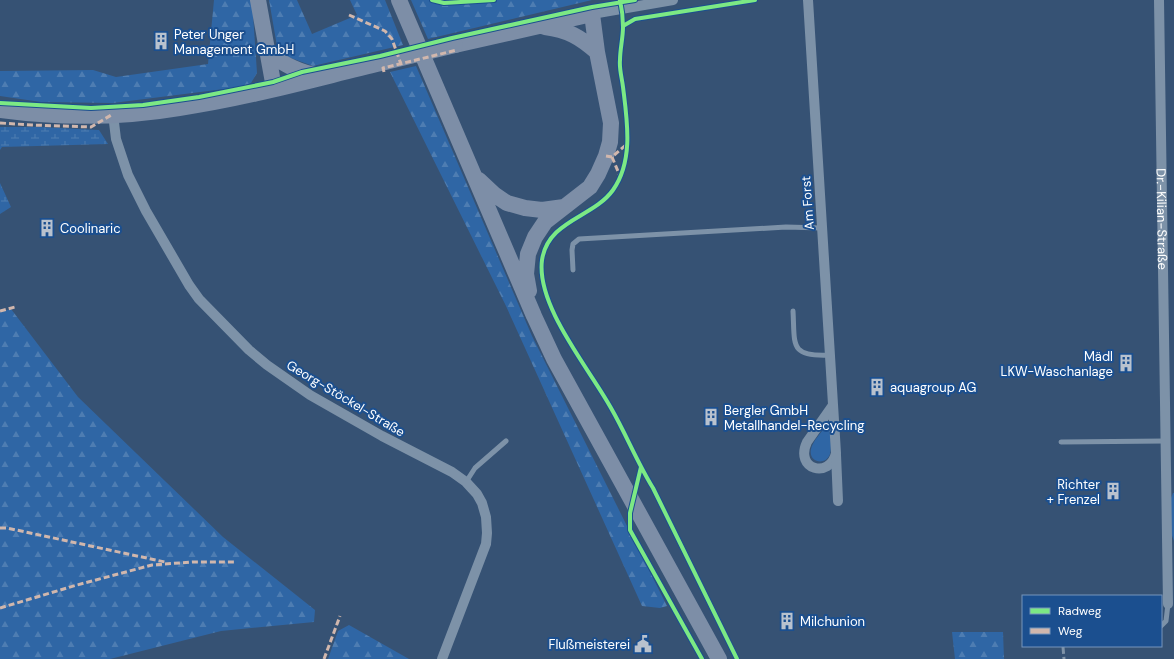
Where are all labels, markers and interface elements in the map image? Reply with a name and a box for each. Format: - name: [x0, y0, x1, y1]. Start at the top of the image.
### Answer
- place label: Peter Unger Management GmbH: [174, 26, 294, 58]
- building icon: Peter Unger Management GmbH: [151, 31, 171, 51]
- street label: Dr.-Kilian-Straße: [1153, 168, 1171, 270]
- street label: Am Forst: [797, 175, 818, 231]
- building icon: Coolinaric: [37, 218, 57, 238]
- place label: Coolinaric: [60, 220, 121, 237]
- place label: Mädl LKW-Waschanlage: [1001, 348, 1113, 380]
- building icon: Mädl LKW-Waschanlage: [1116, 353, 1136, 373]
- street label: Georg-Stöckel-Straße: [283, 356, 408, 441]
- building icon: aquagroup AG: [867, 377, 887, 397]
- place label: aquagroup AG: [890, 379, 976, 396]
- place label: Bergler GmbH Metallhandel-Recycling: [724, 402, 864, 434]
- building icon: Bergler GmbH Metallhandel-Recycling: [701, 407, 721, 427]
- place label: Richter + Frenzel: [1047, 476, 1100, 508]
- building icon: Richter + Frenzel: [1103, 481, 1123, 501]
- legend: [1022, 595, 1162, 647]
- text: Radweg: [1058, 603, 1102, 619]
- building icon: Milchunion: [777, 611, 797, 631]
- place label: Milchunion: [800, 613, 865, 630]
- text: Weg: [1058, 623, 1083, 639]
- public building icon: Flußmeisterei: [633, 634, 653, 654]
- place label: Flußmeisterei: [548, 636, 630, 653]

